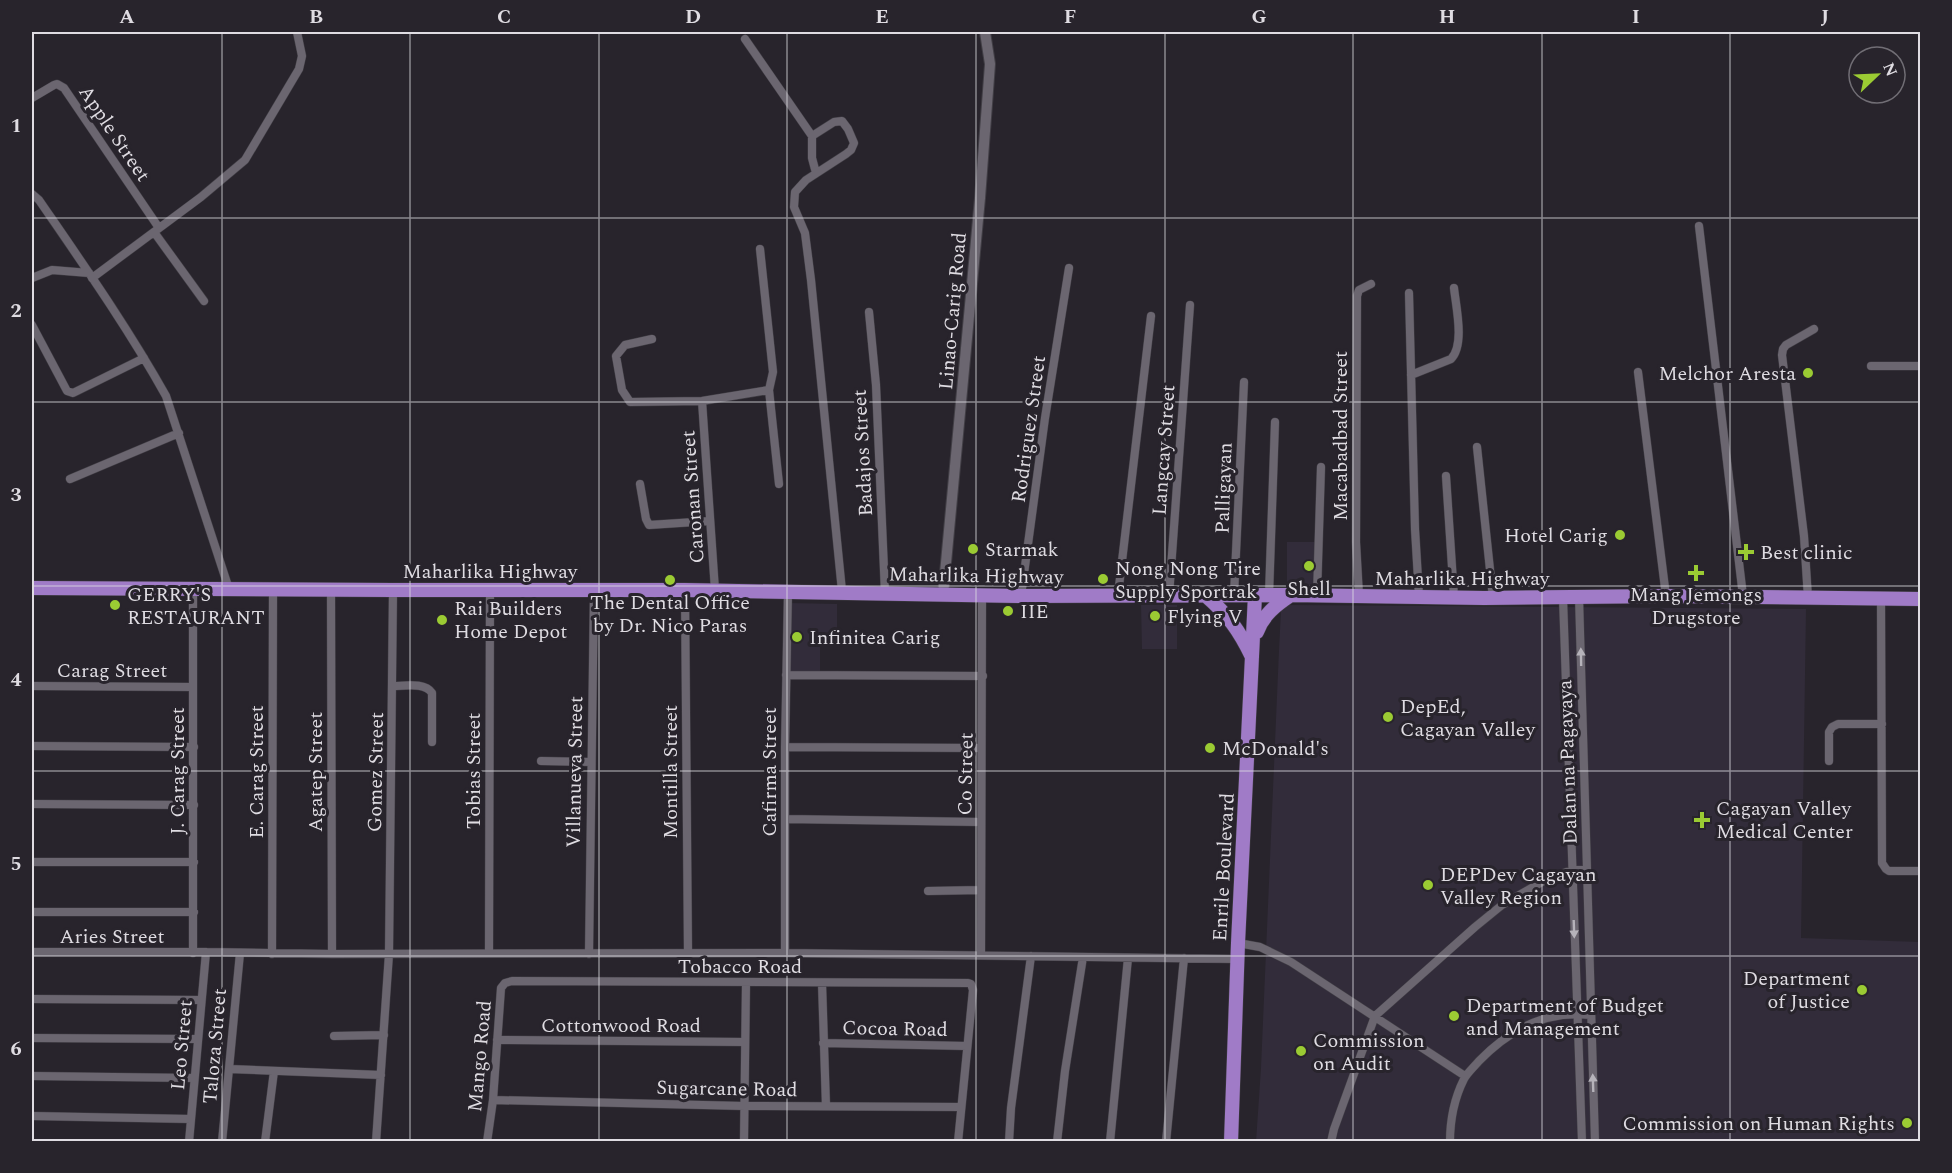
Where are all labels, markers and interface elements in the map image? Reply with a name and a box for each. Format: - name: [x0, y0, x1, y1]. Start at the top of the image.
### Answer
- text: A: [119, 2, 135, 32]
- text: B: [309, 2, 323, 32]
- text: C: [497, 2, 511, 32]
- text: D: [685, 2, 701, 32]
- text: E: [875, 2, 889, 32]
- text: F: [1064, 2, 1076, 32]
- text: G: [1251, 2, 1267, 32]
- text: H: [1439, 2, 1455, 32]
- text: I: [1632, 2, 1640, 32]
- text: J: [1821, 2, 1829, 32]
- north arrow: [1847, 45, 1907, 105]
- text: N: [1876, 59, 1903, 80]
- street label: Apple Street: [71, 79, 158, 188]
- text: 1: [10, 111, 22, 141]
- street label: Linao-Carig Road: [931, 231, 975, 391]
- text: 2: [10, 296, 22, 326]
- street label: Macabadbad Street: [1326, 351, 1356, 521]
- street label: Rodriguez Street: [1004, 354, 1054, 505]
- place label: Melchor Aresta: [1658, 359, 1796, 389]
- marker: Melchor Aresta: [1801, 366, 1815, 380]
- street label: Langcay Street: [1144, 384, 1184, 516]
- street label: Badajos Street: [845, 389, 881, 517]
- street label: Caronan Street: [673, 429, 713, 565]
- street label: Palligayan: [1207, 442, 1241, 534]
- text: 3: [10, 480, 22, 510]
- place label: Hotel Carig: [1504, 521, 1608, 551]
- marker: Hotel Carig: [1613, 528, 1627, 542]
- place label: Starmak: [985, 535, 1059, 565]
- place label: Best clinic: [1760, 538, 1853, 568]
- marker: Starmak: [966, 542, 980, 556]
- marker: Best clinic: [1737, 543, 1755, 561]
- place label: Nong Nong Tire Supply Sportrak: [1115, 554, 1261, 607]
- street label: Maharlika Highway: [403, 557, 579, 587]
- street label: Maharlika Highway: [888, 559, 1065, 593]
- marker: Shell: [1302, 559, 1316, 573]
- street label: Maharlika Highway: [1375, 564, 1551, 594]
- marker: Mang Jemongs Drugstore: [1689, 566, 1703, 580]
- marker: Nong Nong Tire Supply Sportrak: [1096, 572, 1110, 586]
- marker: The Dental Office by Dr. Nico Paras: [663, 573, 677, 587]
- place label: Shell: [1287, 574, 1331, 604]
- place label: GERRY'S RESTAURANT: [127, 580, 265, 633]
- place label: Mang Jemongs Drugstore: [1630, 580, 1762, 633]
- place label: The Dental Office by Dr. Nico Paras: [590, 588, 750, 641]
- place label: Rai Builders Home Depot: [454, 594, 567, 647]
- place label: IIE: [1020, 597, 1049, 627]
- marker: GERRY'S RESTAURANT: [108, 598, 122, 612]
- place label: Flying V: [1167, 602, 1243, 632]
- marker: IIE: [1001, 604, 1015, 618]
- marker: Flying V: [1148, 609, 1162, 623]
- marker: Rai Builders Home Depot: [435, 613, 449, 627]
- place label: Infinitea Carig: [809, 623, 940, 653]
- marker: Infinitea Carig: [790, 630, 804, 644]
- one-way arrow: [1576, 648, 1585, 667]
- street label: Carag Street: [57, 656, 167, 686]
- text: 4: [10, 665, 22, 695]
- street label: Dalan na Pagayaya: [1550, 679, 1586, 845]
- place label: DepEd, Cagayan Valley: [1400, 692, 1537, 745]
- street label: Villanueva Street: [559, 696, 591, 848]
- street label: E. Carag Street: [242, 705, 272, 839]
- street label: Montilla Street: [656, 705, 686, 839]
- street label: J. Carag Street: [163, 707, 193, 835]
- street label: Cafirma Street: [755, 707, 785, 837]
- marker: DepEd, Cagayan Valley: [1381, 710, 1395, 724]
- street label: Agatep Street: [301, 712, 331, 832]
- street label: Gomez Street: [360, 712, 392, 832]
- street label: Tobias Street: [459, 713, 489, 829]
- street label: Co Street: [950, 732, 982, 816]
- place label: McDonald's: [1222, 734, 1329, 764]
- marker: McDonald's: [1203, 741, 1217, 755]
- street label: Enrile Boulevard: [1205, 792, 1243, 942]
- place label: Cagayan Valley Medical Center: [1716, 794, 1853, 847]
- marker: Cagayan Valley Medical Center: [1693, 811, 1711, 829]
- text: 5: [10, 849, 22, 879]
- place label: DEPDev Cagayan Valley Region: [1440, 860, 1597, 913]
- marker: DEPDev Cagayan Valley Region: [1421, 878, 1435, 892]
- one-way arrow: [1570, 919, 1579, 938]
- street label: Aries Street: [60, 922, 165, 952]
- street label: Tobacco Road: [678, 952, 802, 982]
- place label: Department of Justice: [1743, 964, 1850, 1017]
- marker: Department of Justice: [1855, 983, 1869, 997]
- street label: Taloza Street: [195, 987, 235, 1105]
- place label: Department of Budget and Management: [1466, 991, 1664, 1044]
- street label: Leo Street: [163, 999, 201, 1092]
- street label: Mango Road: [460, 999, 500, 1113]
- marker: Department of Budget and Management: [1447, 1009, 1461, 1023]
- street label: Cottonwood Road: [541, 1011, 701, 1041]
- street label: Cocoa Road: [842, 1013, 948, 1045]
- place label: Commission on Audit: [1313, 1026, 1425, 1079]
- text: 6: [10, 1034, 22, 1064]
- marker: Commission on Audit: [1294, 1044, 1308, 1058]
- street label: Sugarcane Road: [656, 1073, 798, 1105]
- one-way arrow: [1589, 1074, 1598, 1093]
- place label: Commission on Human Rights: [1622, 1109, 1895, 1139]
- marker: Commission on Human Rights: [1900, 1116, 1914, 1130]

